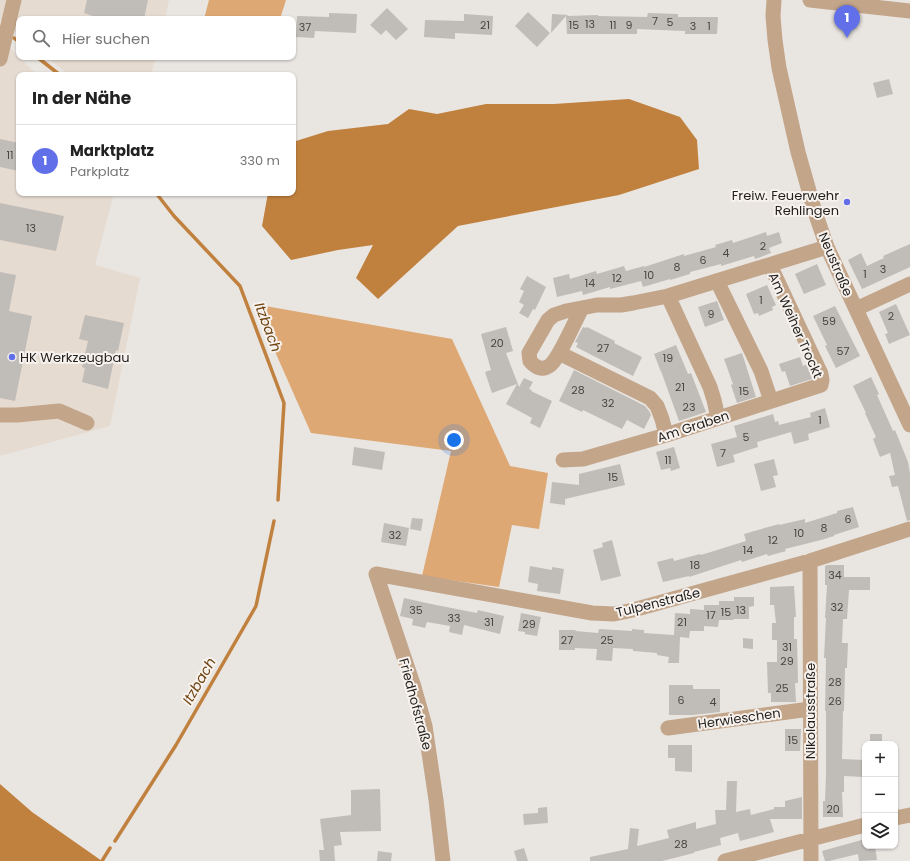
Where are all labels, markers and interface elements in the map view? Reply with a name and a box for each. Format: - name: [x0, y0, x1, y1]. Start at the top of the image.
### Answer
- pin: 1: [834, 5, 860, 38]
- house number: 7: [652, 13, 658, 29]
- house number: 5: [667, 14, 674, 30]
- search box: [16, 16, 296, 60]
- house number: 13: [585, 16, 595, 32]
- house number: 21: [480, 17, 490, 33]
- house number: 15: [569, 17, 579, 33]
- house number: 11: [609, 17, 617, 33]
- house number: 9: [626, 17, 633, 33]
- house number: 3: [690, 18, 696, 34]
- house number: 1: [707, 18, 711, 34]
- house number: 37: [299, 19, 311, 35]
- icon: search: [30, 27, 52, 49]
- text: Hier suchen: [62, 28, 150, 49]
- text: In der Nähe: [32, 86, 131, 110]
- text: Marktplatz: [70, 140, 154, 161]
- house number: 11: [6, 147, 14, 163]
- text: 1: [43, 151, 47, 170]
- text: 330 m: [240, 151, 280, 170]
- text: Parkplatz: [70, 162, 129, 181]
- place label: Freiw. Feuerwehr Rehlingen: [732, 186, 839, 220]
- marker: Freiw. Feuerwehr Rehlingen: [842, 197, 852, 207]
- house number: 13: [26, 220, 36, 236]
- street label: Neustraße: [814, 229, 857, 299]
- house number: 2: [760, 238, 766, 254]
- house number: 4: [723, 245, 730, 261]
- house number: 6: [700, 252, 707, 268]
- house number: 8: [674, 259, 681, 275]
- house number: 3: [880, 261, 886, 277]
- house number: 1: [863, 266, 867, 282]
- house number: 10: [644, 267, 654, 283]
- street label: Am Weiher Trockt: [764, 269, 827, 381]
- house number: 12: [612, 270, 622, 286]
- house number: 14: [585, 275, 595, 291]
- house number: 1: [759, 292, 763, 308]
- water label: Itzbach: [249, 299, 287, 355]
- house number: 9: [708, 306, 715, 322]
- house number: 2: [888, 308, 894, 324]
- house number: 59: [822, 313, 836, 329]
- house number: 20: [490, 335, 504, 351]
- house number: 27: [597, 340, 609, 356]
- house number: 57: [837, 343, 849, 359]
- place label: HK Werkzeugbau: [20, 348, 130, 367]
- house number: 19: [663, 350, 673, 366]
- marker: HK Werkzeugbau: [7, 352, 17, 362]
- house number: 21: [675, 379, 685, 395]
- house number: 28: [571, 382, 585, 398]
- house number: 15: [739, 383, 749, 399]
- house number: 32: [602, 395, 614, 411]
- house number: 23: [683, 399, 695, 415]
- street label: Am Graben: [655, 406, 732, 447]
- house number: 1: [818, 412, 822, 428]
- house number: 5: [743, 429, 750, 445]
- your location: [444, 430, 464, 450]
- house number: 7: [720, 445, 726, 461]
- house number: 11: [664, 452, 672, 468]
- house number: 15: [608, 469, 618, 485]
- house number: 6: [845, 511, 852, 527]
- house number: 8: [821, 520, 828, 536]
- house number: 10: [794, 525, 804, 541]
- house number: 32: [389, 527, 401, 543]
- house number: 12: [768, 532, 778, 548]
- house number: 14: [743, 542, 753, 558]
- house number: 18: [690, 557, 700, 573]
- house number: 34: [828, 567, 842, 583]
- street label: Tulpenstraße: [614, 583, 702, 622]
- house number: 32: [831, 599, 843, 615]
- house number: 35: [409, 602, 423, 618]
- house number: 13: [736, 602, 746, 618]
- house number: 15: [721, 604, 731, 620]
- house number: 17: [706, 607, 716, 623]
- house number: 33: [448, 610, 460, 626]
- house number: 31: [484, 614, 494, 630]
- house number: 21: [677, 614, 687, 630]
- house number: 29: [522, 616, 536, 632]
- house number: 27: [561, 632, 573, 648]
- house number: 25: [600, 632, 614, 648]
- house number: 31: [782, 639, 792, 655]
- house number: 29: [780, 653, 794, 669]
- water label: Itzbach: [178, 654, 221, 708]
- street label: Friedhofstraße: [394, 656, 437, 752]
- street label: Nikolausstraße: [801, 663, 820, 759]
- house number: 28: [828, 674, 842, 690]
- house number: 25: [775, 680, 789, 696]
- house number: 6: [678, 692, 685, 708]
- house number: 26: [828, 693, 842, 709]
- house number: 4: [710, 694, 717, 710]
- street label: Herwieschen: [697, 703, 782, 734]
- house number: 15: [788, 732, 798, 748]
- map controls: [862, 741, 898, 849]
- button: +: [862, 741, 898, 777]
- button: −: [862, 777, 898, 813]
- house number: 20: [826, 801, 840, 817]
- button: layers: [862, 813, 898, 849]
- house number: 28: [674, 836, 688, 852]

